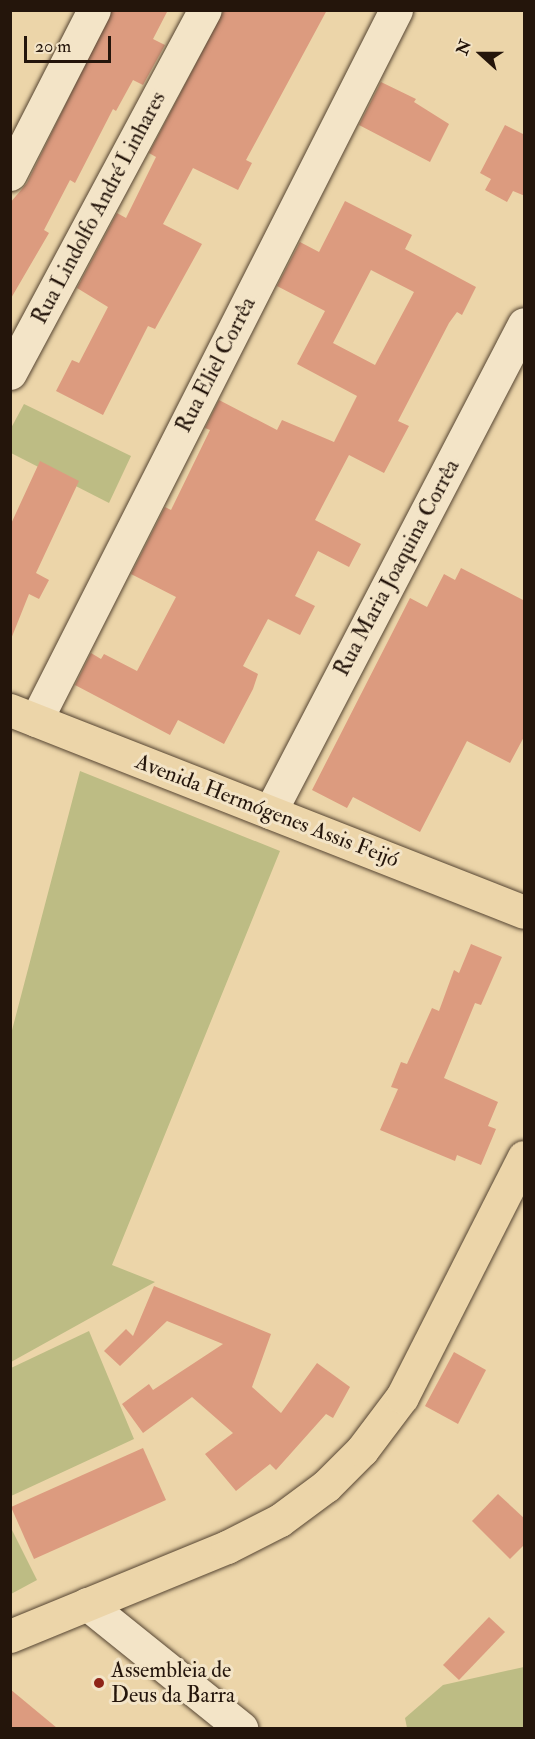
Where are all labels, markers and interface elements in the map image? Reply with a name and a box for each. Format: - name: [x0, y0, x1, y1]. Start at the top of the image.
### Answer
- scale bar: [27, 24, 114, 62]
- north arrow: [451, 24, 511, 84]
- text: 20 m: [35, 35, 71, 58]
- text: N: [452, 37, 476, 58]
- street label: Rua Lindolfo André Linhares: [26, 87, 172, 329]
- street label: Rua Eliel Corrêa: [171, 293, 261, 437]
- street label: Rua Maria Joaquina Corrêa: [329, 455, 465, 681]
- street label: Avenida Hermógenes Assis Feijó: [132, 748, 402, 874]
- place label: Assembleia de Deus da Barra: [111, 1657, 235, 1708]
- marker: Assembleia de Deus da Barra: [92, 1676, 106, 1690]

